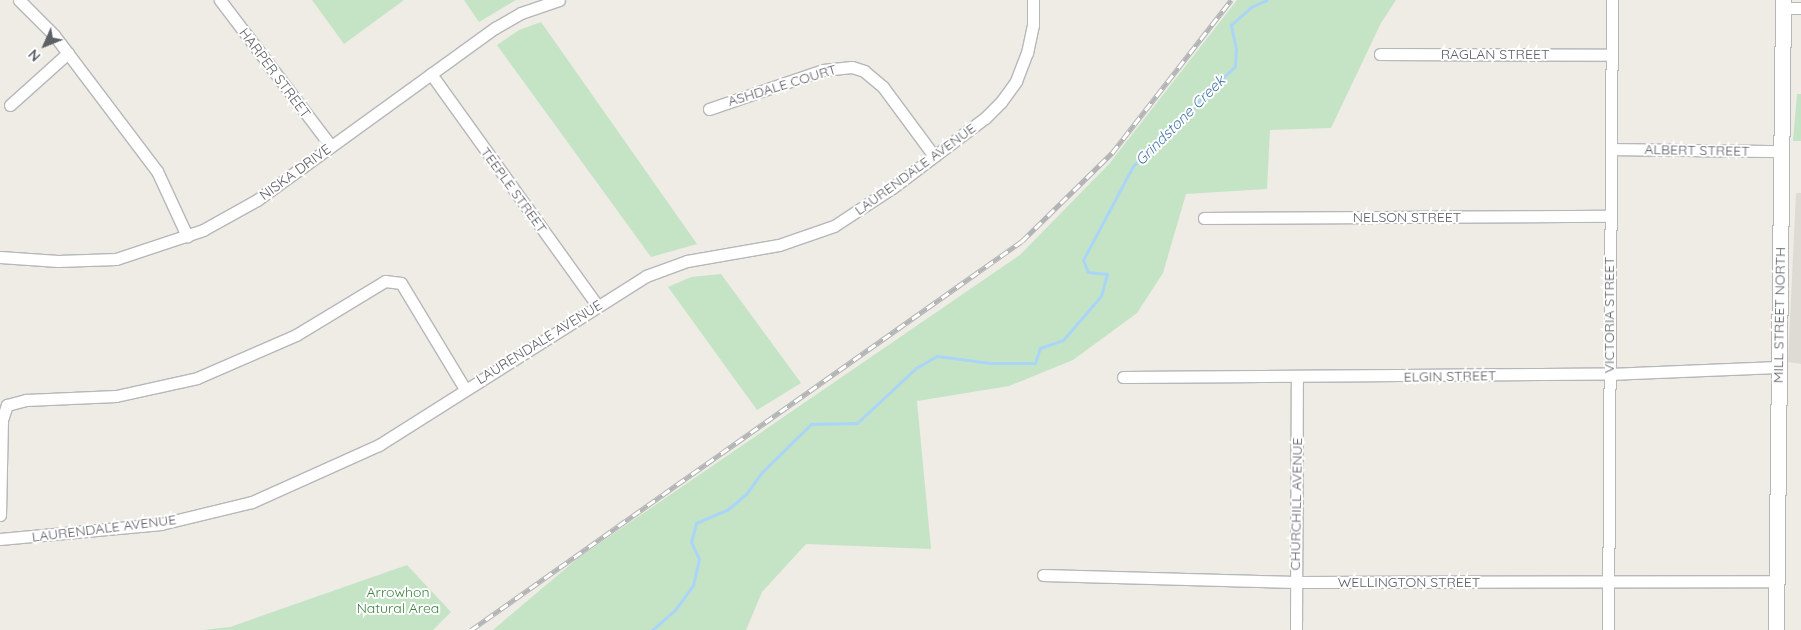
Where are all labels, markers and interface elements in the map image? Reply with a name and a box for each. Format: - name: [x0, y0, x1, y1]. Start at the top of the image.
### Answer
- north arrow: [20, 20, 70, 70]
- street label: HARPER STREET: [236, 25, 314, 121]
- text: N: [24, 45, 44, 65]
- street label: RAGLAN STREET: [1441, 46, 1549, 62]
- street label: ASHDALE COURT: [726, 60, 838, 110]
- water label: Grindstone Creek: [1131, 71, 1229, 169]
- street label: LAURENDALE AVENUE: [851, 119, 979, 219]
- street label: NISKA DRIVE: [256, 140, 334, 204]
- street label: ALBERT STREET: [1644, 141, 1750, 159]
- street label: TEEPLE STREET: [477, 144, 551, 236]
- street label: NELSON STREET: [1353, 209, 1461, 225]
- street label: MILL STREET NORTH: [1769, 247, 1789, 383]
- street label: VICTORIA STREET: [1601, 257, 1617, 373]
- street label: LAURENDALE AVENUE: [473, 296, 605, 388]
- street label: ELGIN STREET: [1404, 367, 1496, 385]
- street label: CHURCHILL AVENUE: [1286, 437, 1306, 571]
- street label: LAURENDALE AVENUE: [31, 511, 177, 545]
- street label: WELLINGTON STREET: [1338, 574, 1480, 590]
- park label: Arrowhon Natural Area: [357, 584, 439, 616]

